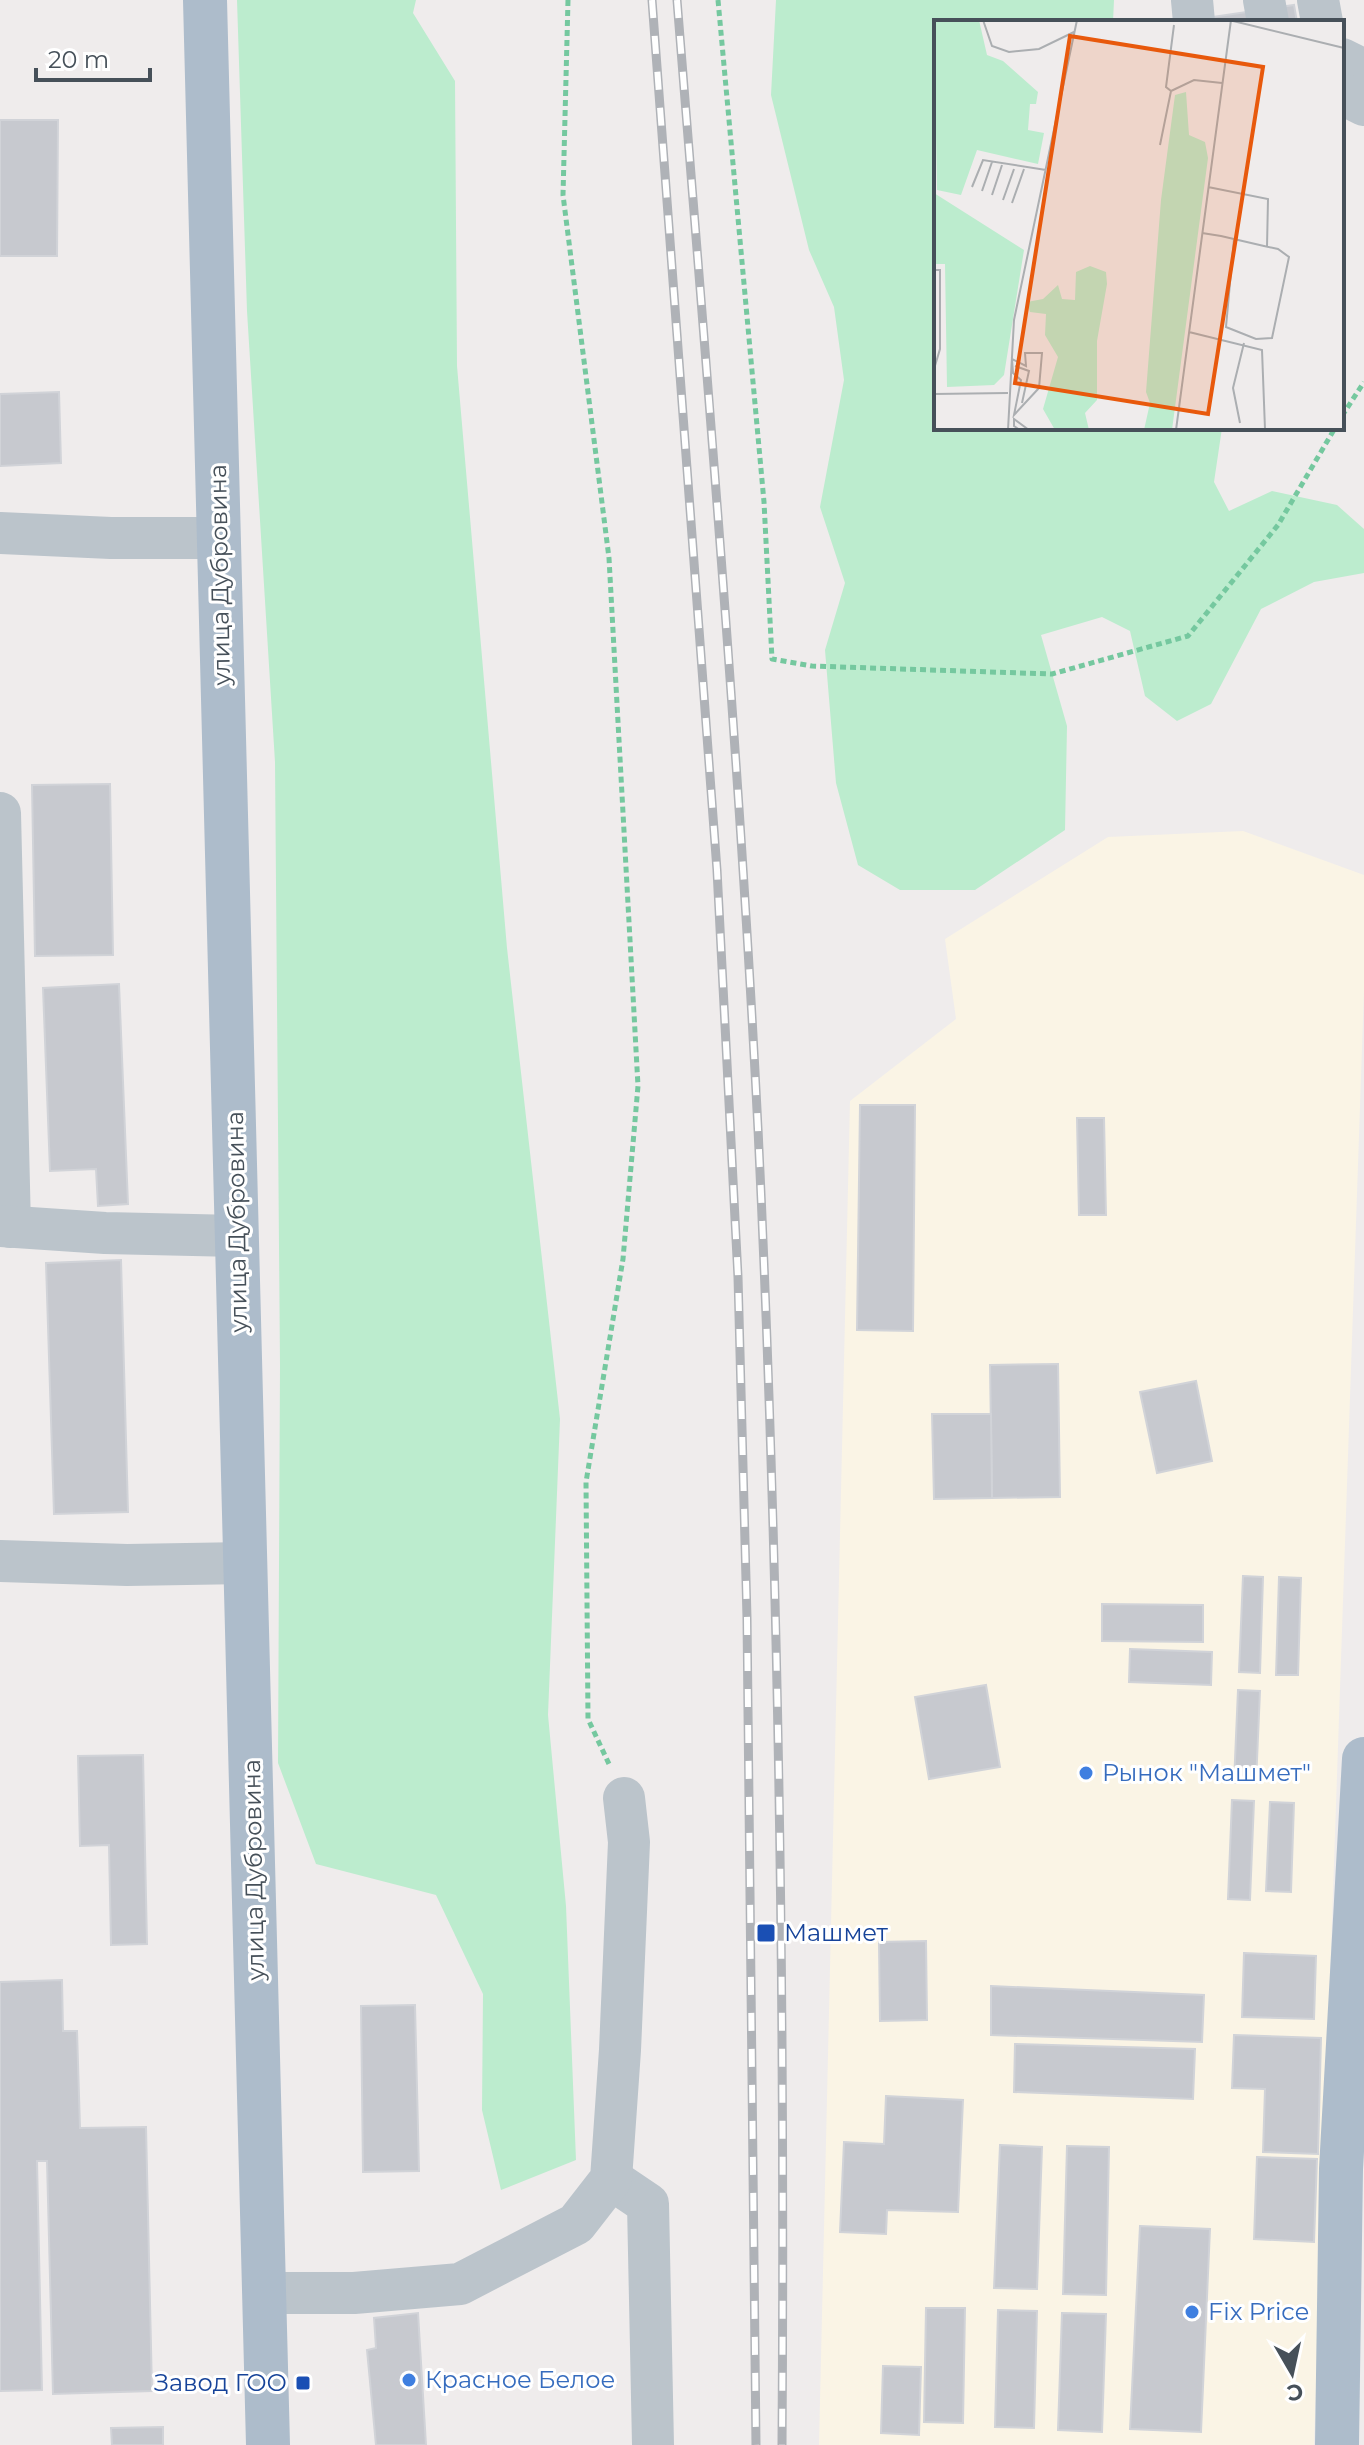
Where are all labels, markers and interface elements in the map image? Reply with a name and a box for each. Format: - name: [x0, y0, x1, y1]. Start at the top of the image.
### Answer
- inset map: [934, 20, 1344, 430]
- scale bar: [36, 32, 150, 82]
- text: 20 m: [48, 45, 109, 74]
- street label: улица Дубровина: [203, 464, 236, 687]
- street label: улица Дубровина: [220, 1111, 253, 1334]
- place label: Рынок "Машмет": [1102, 1758, 1311, 1787]
- street label: улица Дубровина: [237, 1759, 270, 1982]
- marker: Рынок "Машмет": [1077, 1764, 1095, 1782]
- place label: Машмет: [784, 1918, 889, 1947]
- marker: Машмет: [755, 1922, 777, 1944]
- place label: Fix Price: [1208, 2297, 1309, 2326]
- marker: Fix Price: [1183, 2303, 1201, 2321]
- north arrow: [1252, 2333, 1332, 2413]
- place label: Красное Белое: [425, 2365, 615, 2394]
- place label: Завод ГОО: [154, 2368, 287, 2397]
- marker: Красное Белое: [400, 2371, 418, 2389]
- marker: Завод ГОО: [294, 2374, 312, 2392]
- text: С: [1285, 2378, 1305, 2407]

